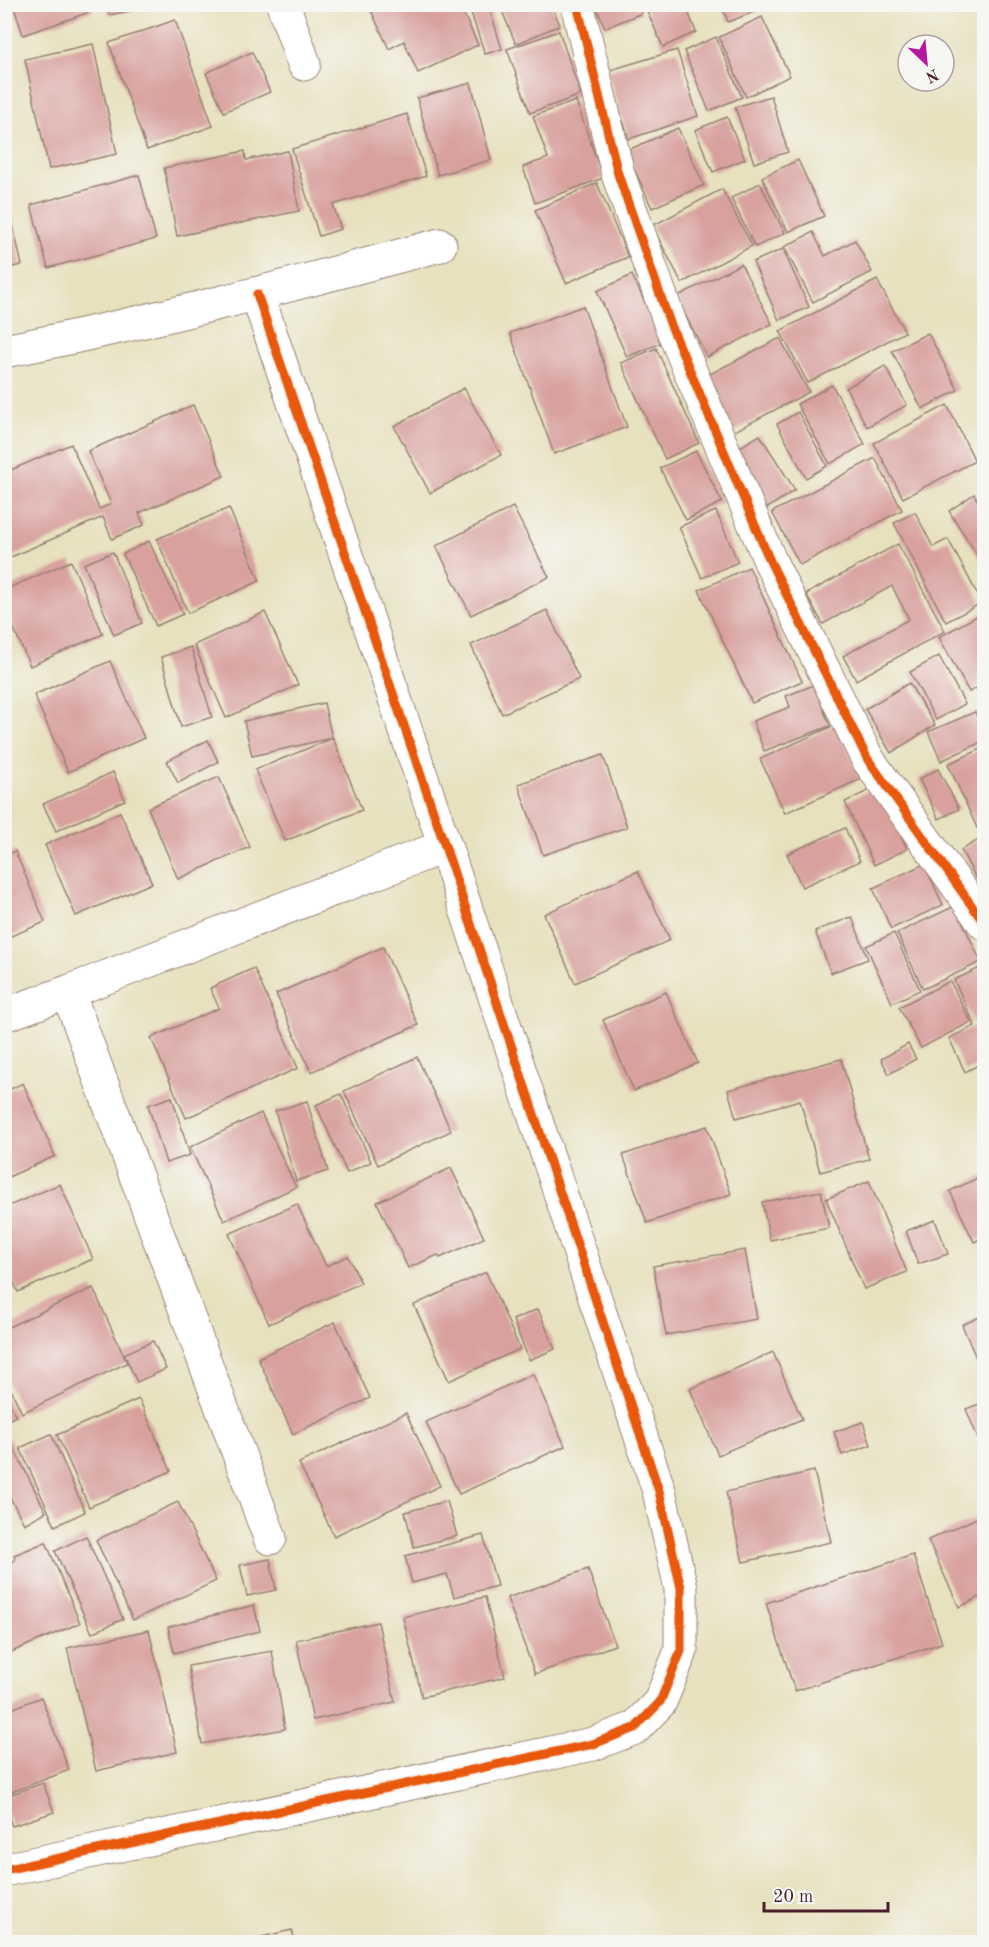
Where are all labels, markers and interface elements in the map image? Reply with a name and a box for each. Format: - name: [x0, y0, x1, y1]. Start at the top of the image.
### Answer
- north arrow: [896, 33, 956, 93]
- text: N: [922, 65, 941, 85]
- scale bar: [764, 1875, 888, 1913]
- text: 20 m: [773, 1888, 813, 1906]

